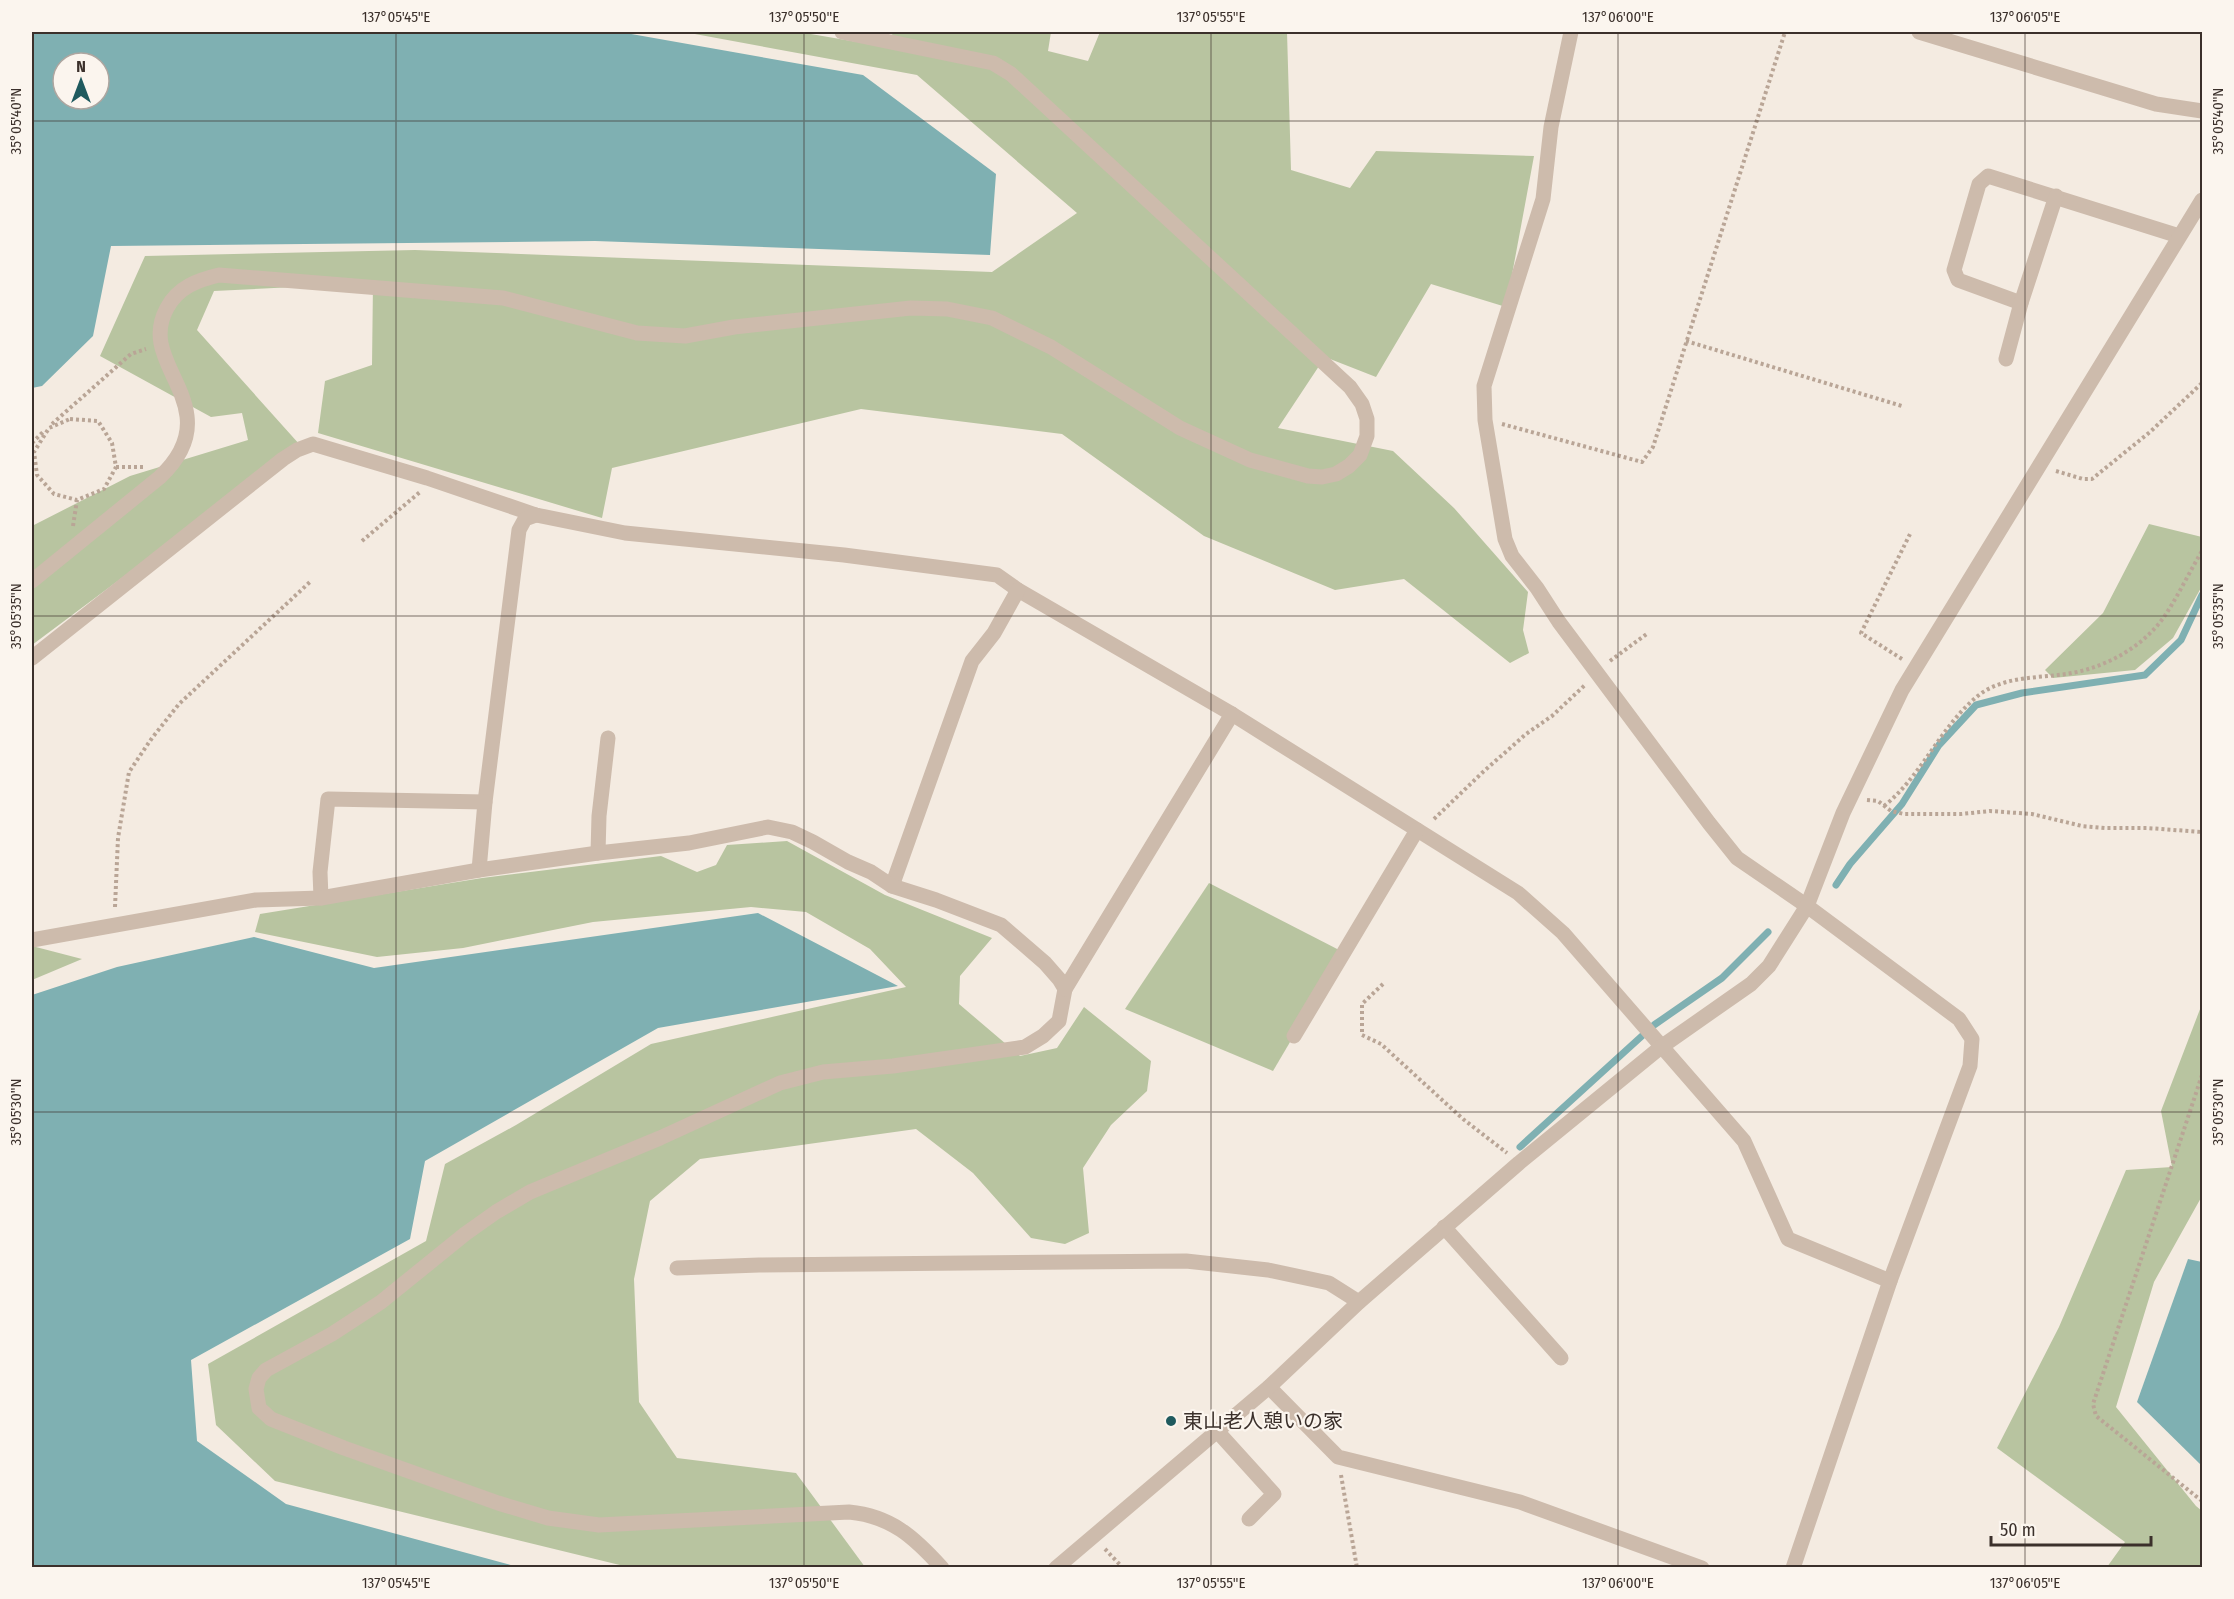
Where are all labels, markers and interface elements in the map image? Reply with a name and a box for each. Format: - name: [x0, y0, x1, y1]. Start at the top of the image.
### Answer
- text: 137°05'45"E: [362, 8, 430, 26]
- text: 137°05'50"E: [769, 8, 839, 26]
- text: 137°05'55"E: [1176, 8, 1246, 26]
- text: 137°06'00"E: [1582, 8, 1654, 26]
- text: 137°06'05"E: [1990, 8, 2060, 26]
- north arrow: [51, 51, 111, 111]
- text: N: [76, 57, 86, 76]
- text: 35°05'40"N: [7, 88, 25, 154]
- text: 35°05'40"N: [2209, 88, 2227, 154]
- text: 35°05'35"N: [7, 583, 25, 649]
- text: 35°05'35"N: [2209, 583, 2227, 649]
- text: 35°05'30"N: [7, 1078, 25, 1146]
- text: 35°05'30"N: [2209, 1078, 2227, 1146]
- place label: 東山老人憩いの家: [1183, 1409, 1343, 1433]
- marker: 東山老人憩いの家: [1164, 1414, 1178, 1428]
- scale bar: [1991, 1509, 2152, 1547]
- text: 50 m: [2000, 1519, 2036, 1541]
- text: 137°05'45"E: [362, 1574, 430, 1592]
- text: 137°05'50"E: [769, 1574, 839, 1592]
- text: 137°05'55"E: [1176, 1574, 1246, 1592]
- text: 137°06'00"E: [1582, 1574, 1654, 1592]
- text: 137°06'05"E: [1990, 1574, 2060, 1592]

